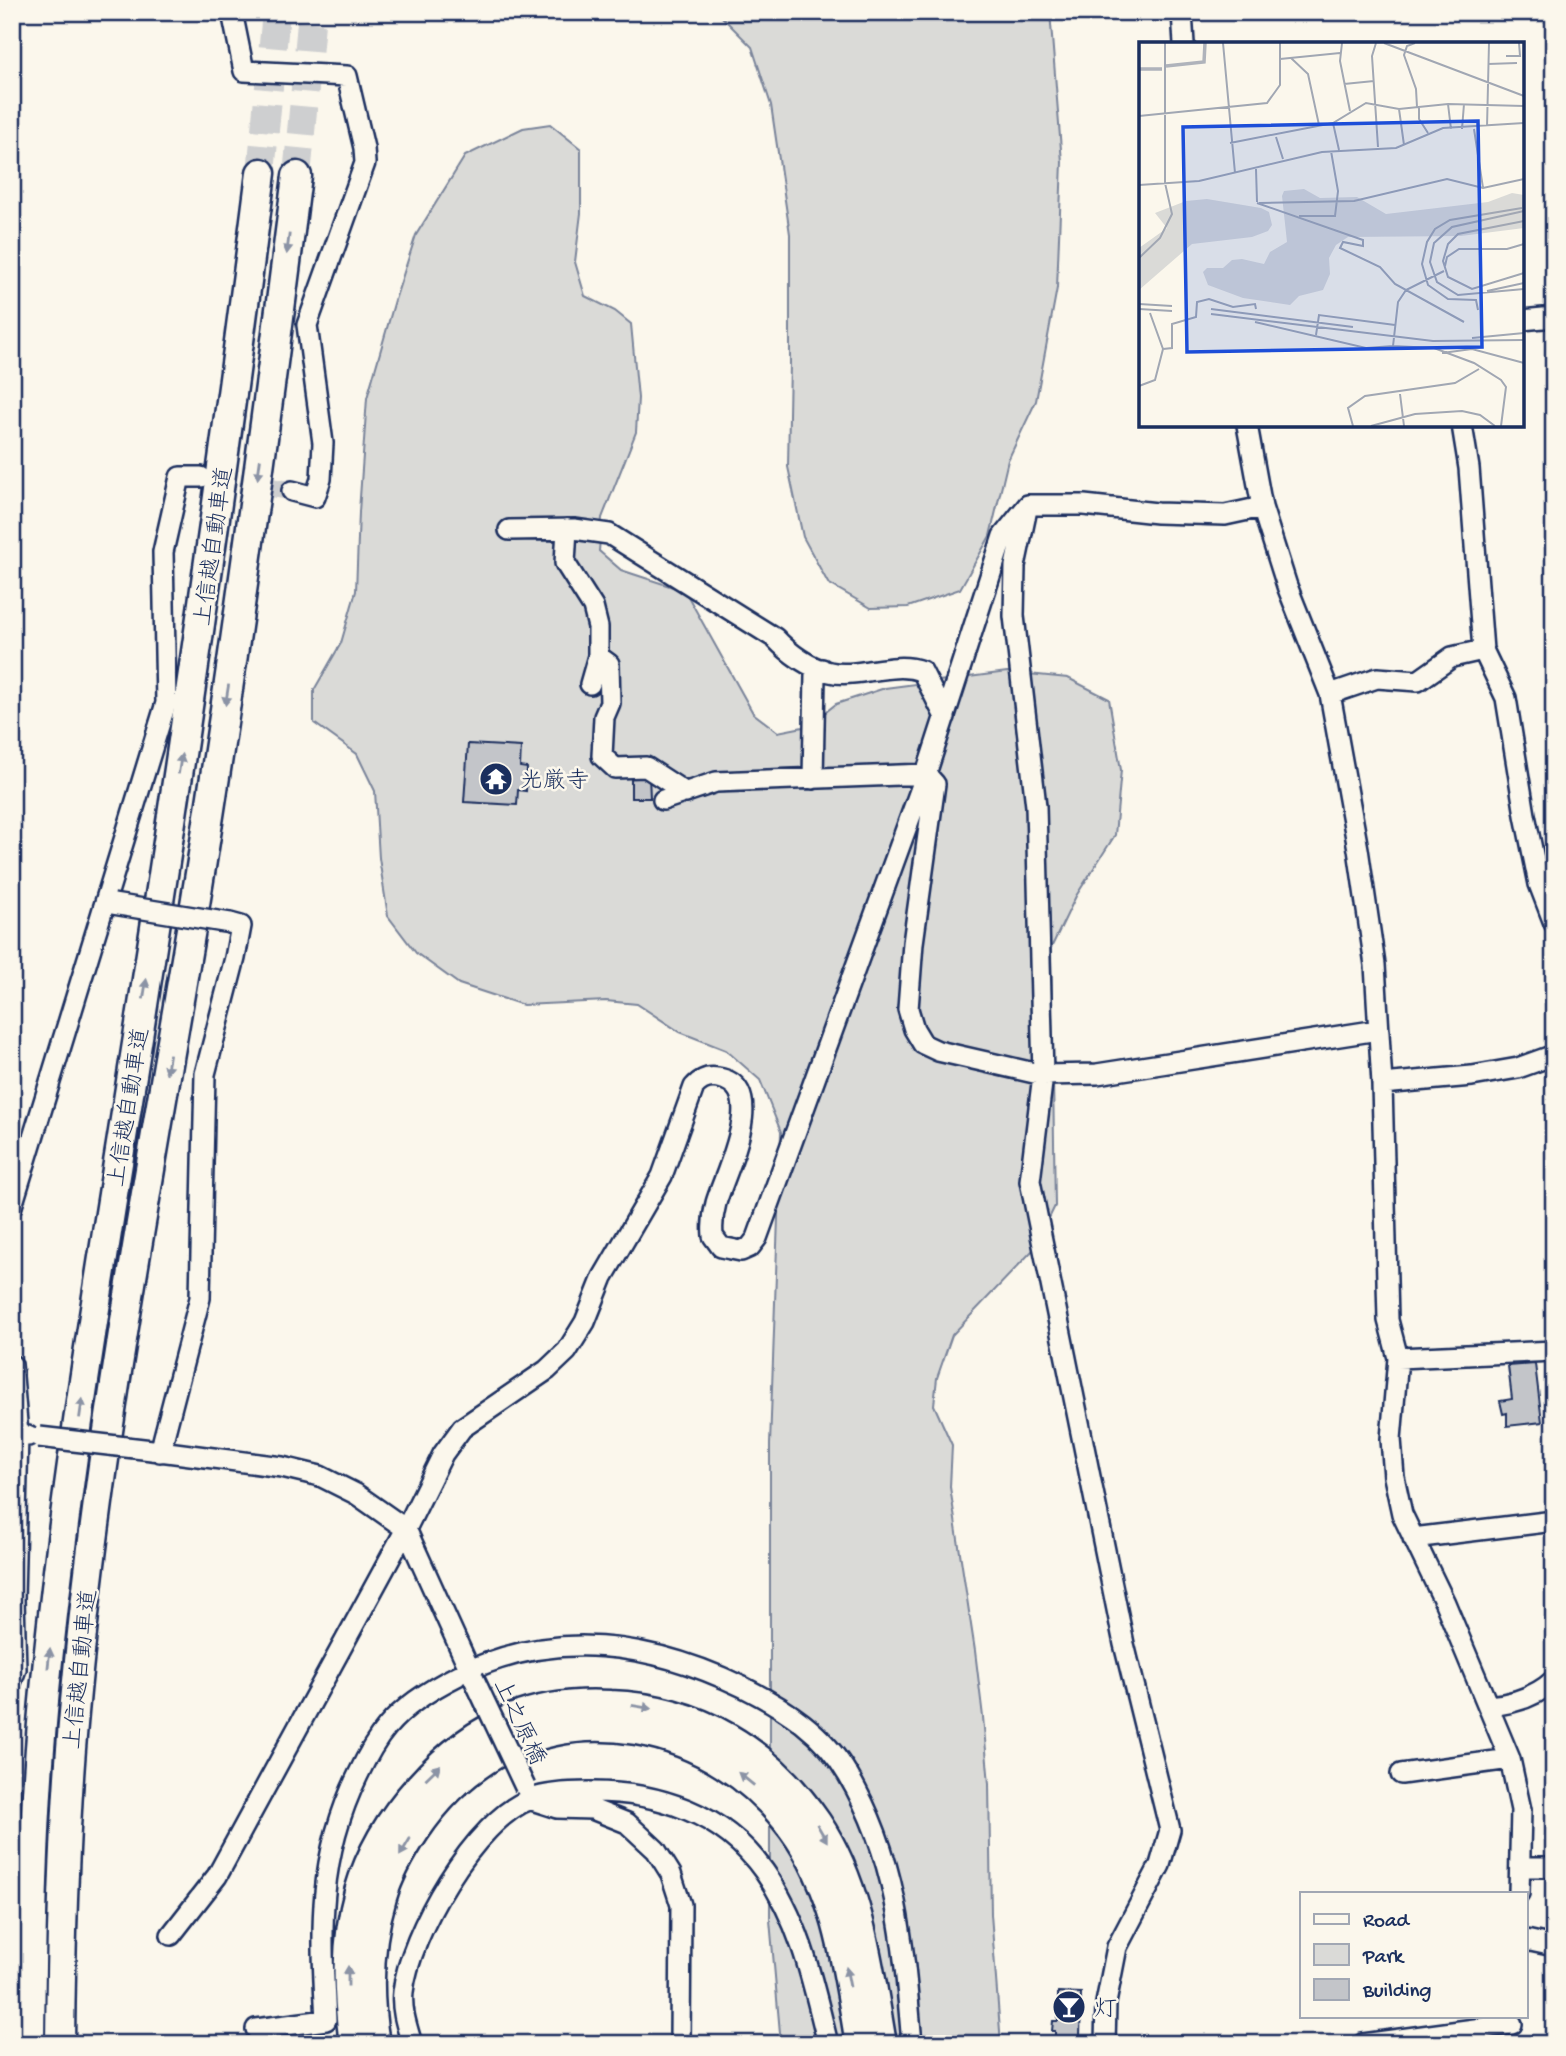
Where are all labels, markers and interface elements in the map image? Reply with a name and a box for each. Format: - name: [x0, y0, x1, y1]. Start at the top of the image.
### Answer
- inset map: [1139, 42, 1524, 427]
- one-way arrow: [283, 233, 294, 255]
- one-way arrow: [254, 459, 265, 481]
- street label: 上信越自動車道: [190, 465, 240, 628]
- one-way arrow: [221, 684, 232, 706]
- one-way arrow: [175, 753, 186, 775]
- temple icon: 光厳寺: [477, 760, 515, 798]
- place label: 光厳寺: [520, 768, 589, 796]
- one-way arrow: [140, 978, 151, 1000]
- street label: 上信越自動車道: [104, 1026, 156, 1189]
- one-way arrow: [162, 1054, 173, 1076]
- one-way arrow: [76, 1397, 87, 1419]
- street label: 上信越自動車道: [60, 1588, 104, 1751]
- one-way arrow: [44, 1646, 55, 1668]
- street label: 上之原橋: [486, 1675, 550, 1770]
- one-way arrow: [631, 1702, 653, 1713]
- one-way arrow: [425, 1764, 442, 1780]
- one-way arrow: [737, 1772, 755, 1787]
- one-way arrow: [816, 1823, 828, 1842]
- one-way arrow: [399, 1838, 411, 1857]
- legend: [1300, 1892, 1528, 2018]
- text: Road: [1363, 1910, 1411, 1935]
- text: Park: [1362, 1946, 1406, 1971]
- one-way arrow: [342, 1965, 354, 1987]
- one-way arrow: [842, 1966, 853, 1988]
- text: Building: [1362, 1980, 1432, 2005]
- bar icon: 灯: [1050, 1988, 1088, 2026]
- place label: 灯: [1094, 1997, 1117, 2024]

